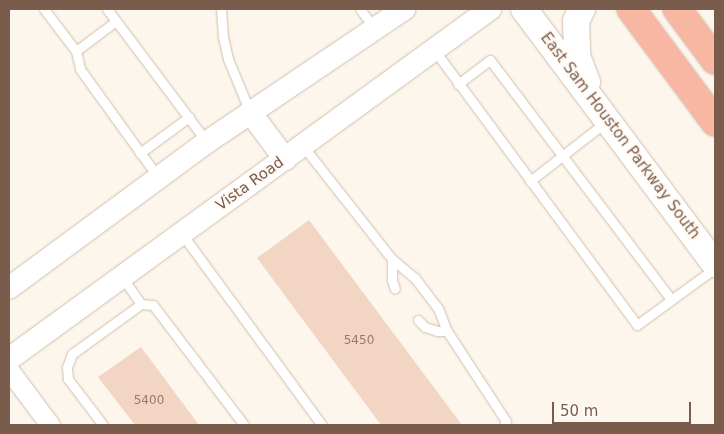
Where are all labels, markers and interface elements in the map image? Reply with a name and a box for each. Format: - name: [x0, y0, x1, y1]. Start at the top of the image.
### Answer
- street label: East Sam Houston Parkway South: [537, 29, 703, 243]
- street label: Vista Road: [213, 153, 287, 215]
- house number: 5450: [344, 334, 374, 348]
- scale bar: [554, 392, 693, 424]
- house number: 5400: [134, 394, 164, 408]
- text: 50 m: [560, 402, 598, 420]

